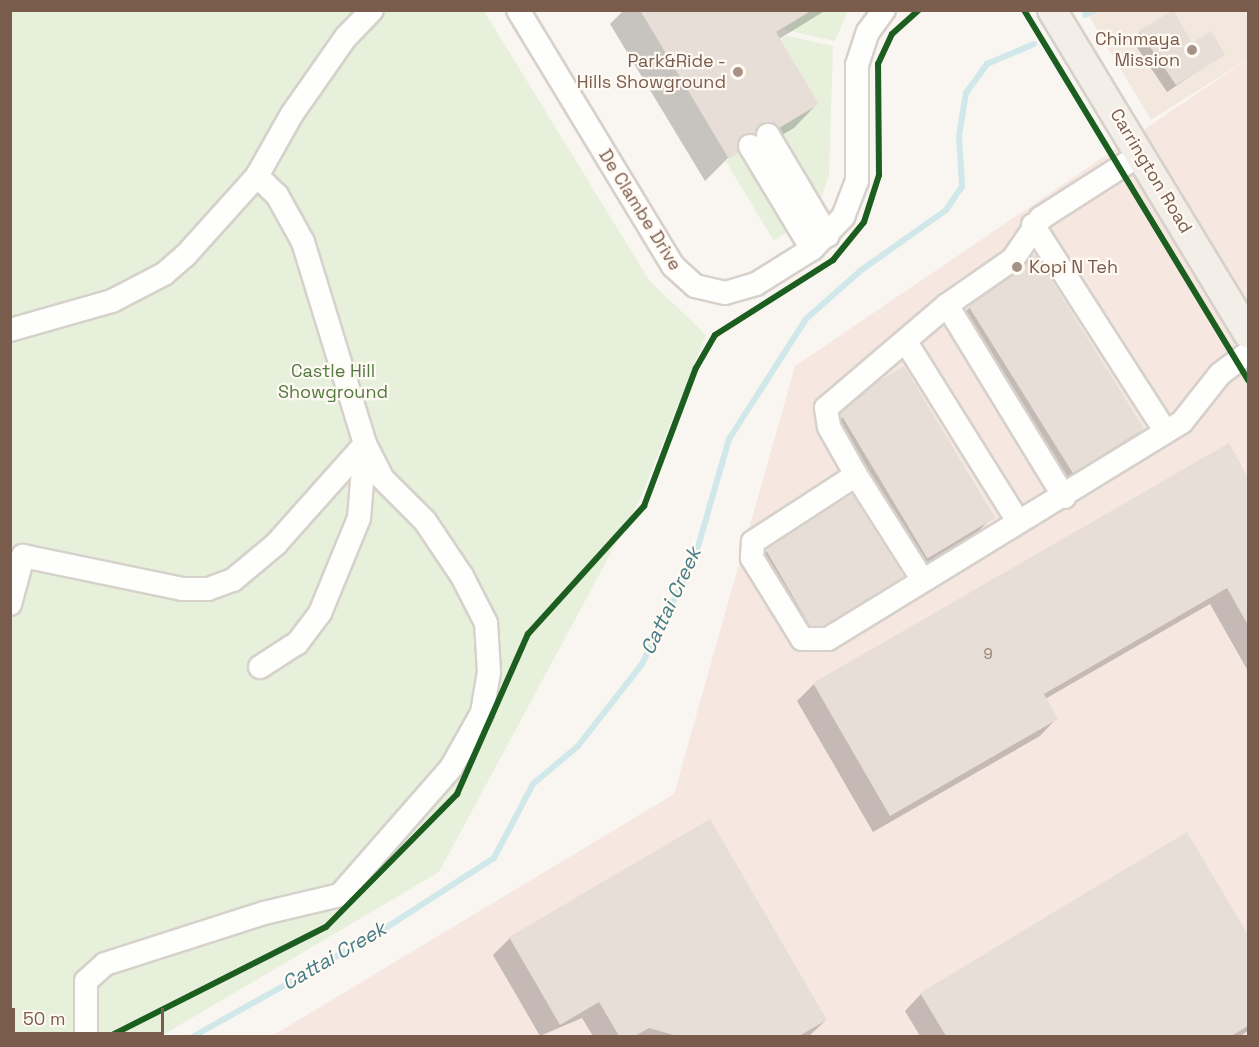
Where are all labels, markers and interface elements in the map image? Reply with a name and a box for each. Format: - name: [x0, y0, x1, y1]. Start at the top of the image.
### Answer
- place label: Chinmaya Mission: [1095, 29, 1180, 72]
- marker: Chinmaya Mission: [1185, 43, 1199, 57]
- place label: Park&Ride - Hills Showground: [577, 51, 726, 94]
- marker: Park&Ride - Hills Showground: [731, 65, 745, 79]
- street label: Carrington Road: [1105, 105, 1197, 237]
- street label: De Clambe Drive: [594, 145, 686, 275]
- place label: Kopi N Teh: [1029, 256, 1118, 278]
- marker: Kopi N Teh: [1010, 260, 1024, 274]
- park label: Castle Hill Showground: [278, 361, 388, 404]
- water label: Cattai Creek: [636, 543, 706, 659]
- house number: 9: [983, 645, 993, 663]
- water label: Cattai Creek: [278, 917, 390, 995]
- scale bar: [15, 996, 166, 1034]
- text: 50 m: [23, 1007, 65, 1030]

